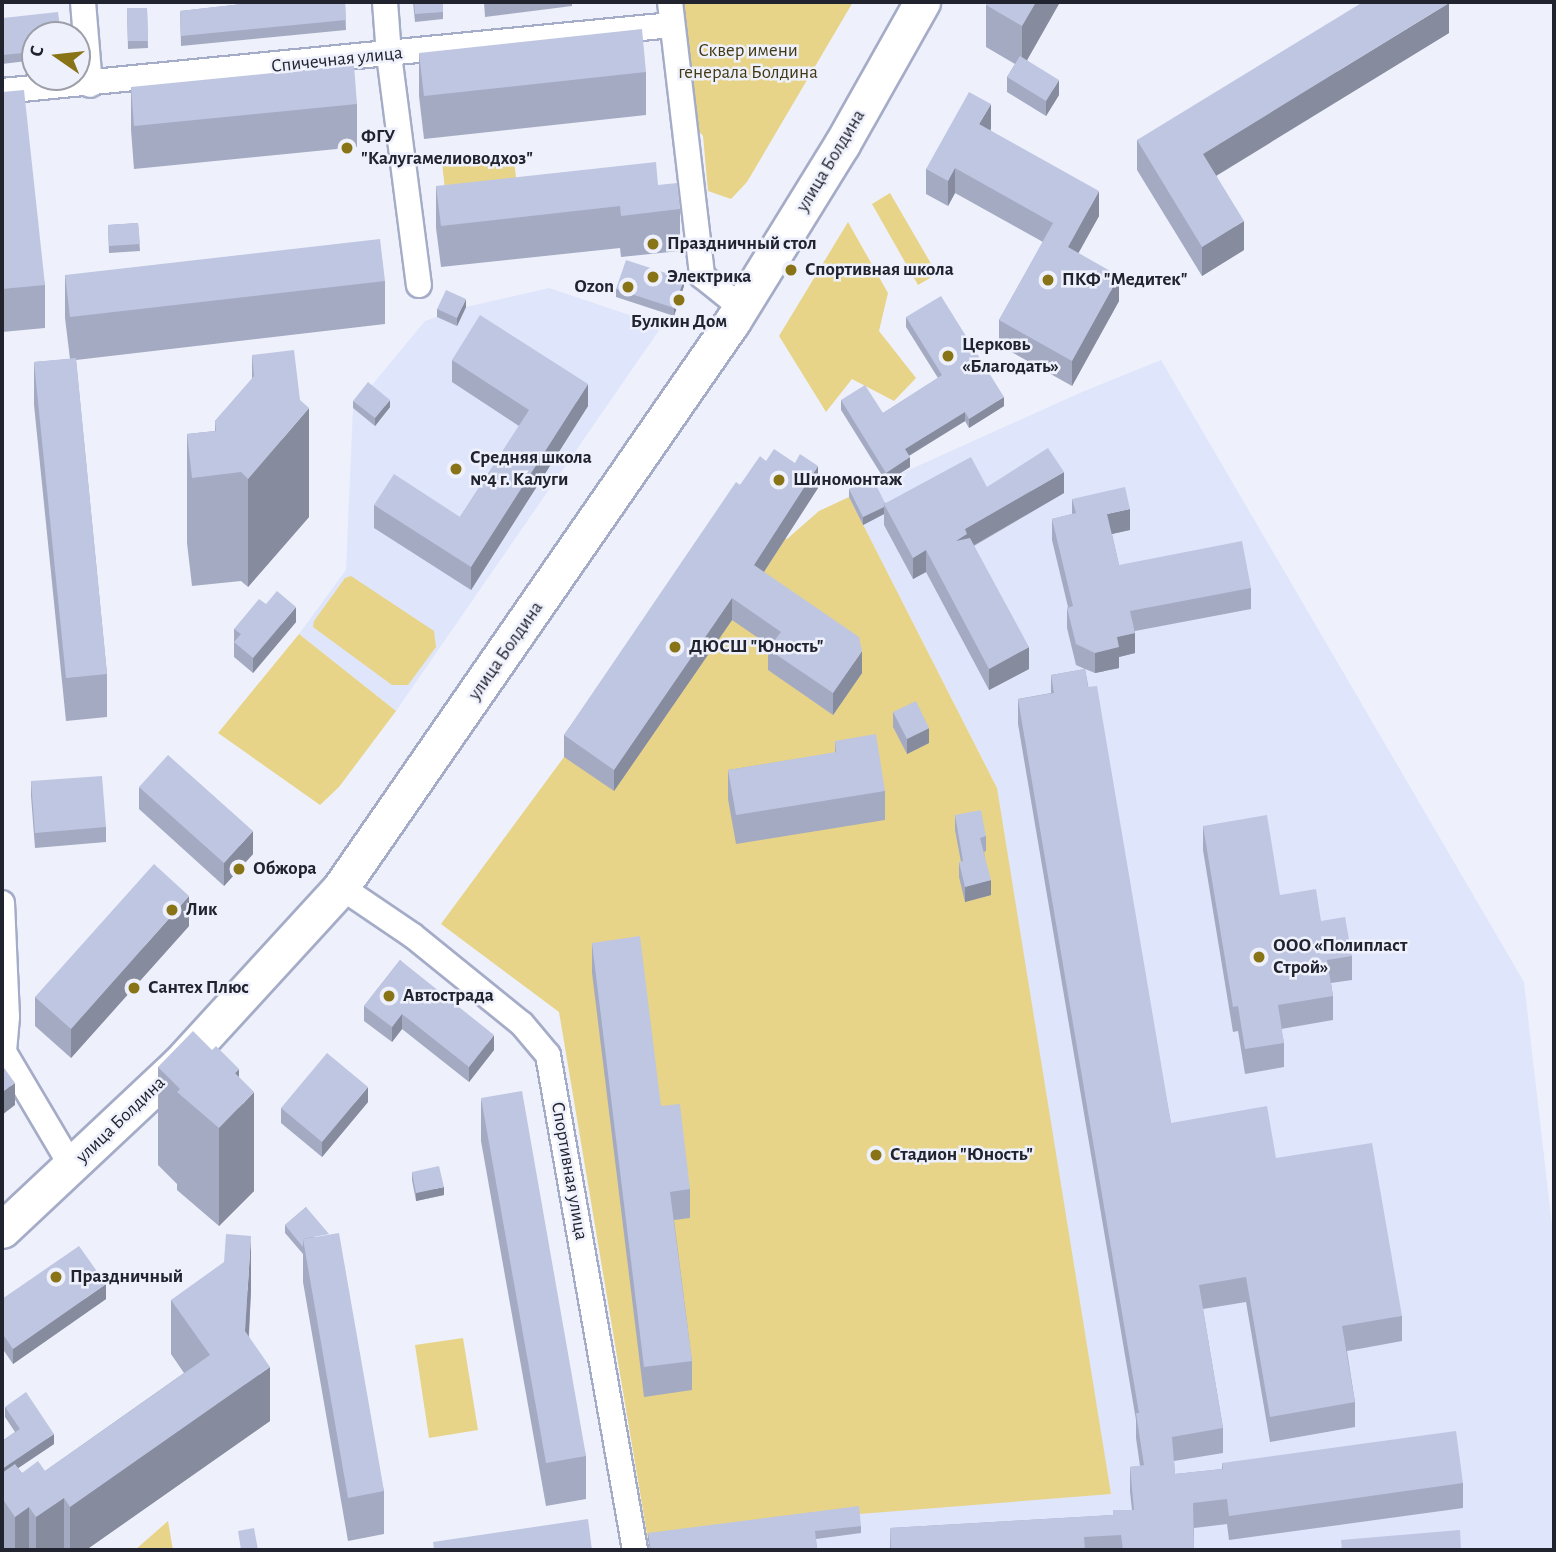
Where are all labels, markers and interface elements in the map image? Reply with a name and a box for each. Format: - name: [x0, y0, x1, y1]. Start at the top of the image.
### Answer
- north arrow: [21, 21, 91, 91]
- park label: Сквер имени генерала Болдина: [678, 40, 818, 84]
- street label: Спичечная улица: [270, 42, 404, 78]
- text: С: [27, 44, 48, 59]
- street label: улица Болдина: [792, 106, 870, 216]
- place label: ФГУ "Калугамелиоводхоз": [361, 126, 533, 170]
- marker: ФГУ "Калугамелиоводхоз": [339, 140, 355, 156]
- place label: Праздничный стол: [667, 233, 817, 255]
- marker: Праздничный стол: [645, 236, 661, 252]
- place label: Спортивная школа: [805, 259, 954, 281]
- marker: Спортивная школа: [783, 262, 799, 278]
- place label: Электрика: [667, 266, 751, 288]
- marker: Электрика: [645, 269, 661, 285]
- place label: ПКФ "Медитек": [1062, 269, 1188, 291]
- marker: ПКФ "Медитек": [1040, 272, 1056, 288]
- place label: Ozon: [575, 276, 614, 298]
- marker: Ozon: [620, 279, 636, 295]
- marker: Булкин Дом: [671, 292, 687, 308]
- place label: Булкин Дом: [631, 311, 727, 333]
- place label: Церковь «Благодать»: [962, 334, 1059, 378]
- marker: Церковь «Благодать»: [940, 348, 956, 364]
- place label: Средняя школа №4 г. Калуги: [470, 447, 592, 491]
- marker: Средняя школа №4 г. Калуги: [448, 461, 464, 477]
- place label: Шиномонтаж: [793, 469, 902, 491]
- marker: Шиномонтаж: [771, 472, 787, 488]
- street label: улица Болдина: [464, 597, 548, 705]
- place label: ДЮСШ "Юность": [689, 636, 823, 658]
- marker: ДЮСШ "Юность": [667, 639, 683, 655]
- place label: Обжора: [253, 858, 317, 880]
- marker: Обжора: [231, 861, 247, 877]
- place label: Лик: [186, 899, 218, 921]
- marker: Лик: [164, 902, 180, 918]
- place label: ООО «Полипласт Строй»: [1273, 935, 1407, 979]
- marker: ООО «Полипласт Строй»: [1251, 949, 1267, 965]
- place label: Сантех Плюс: [148, 977, 249, 999]
- marker: Сантех Плюс: [126, 980, 142, 996]
- place label: Автострада: [403, 985, 494, 1007]
- marker: Автострада: [381, 988, 397, 1004]
- street label: улица Болдина: [72, 1072, 170, 1168]
- street label: Спортивная улица: [546, 1100, 592, 1242]
- place label: Стадион "Юность": [890, 1144, 1033, 1166]
- marker: Стадион "Юность": [868, 1147, 884, 1163]
- place label: Праздничный: [70, 1266, 183, 1288]
- marker: Праздничный: [48, 1269, 64, 1285]

